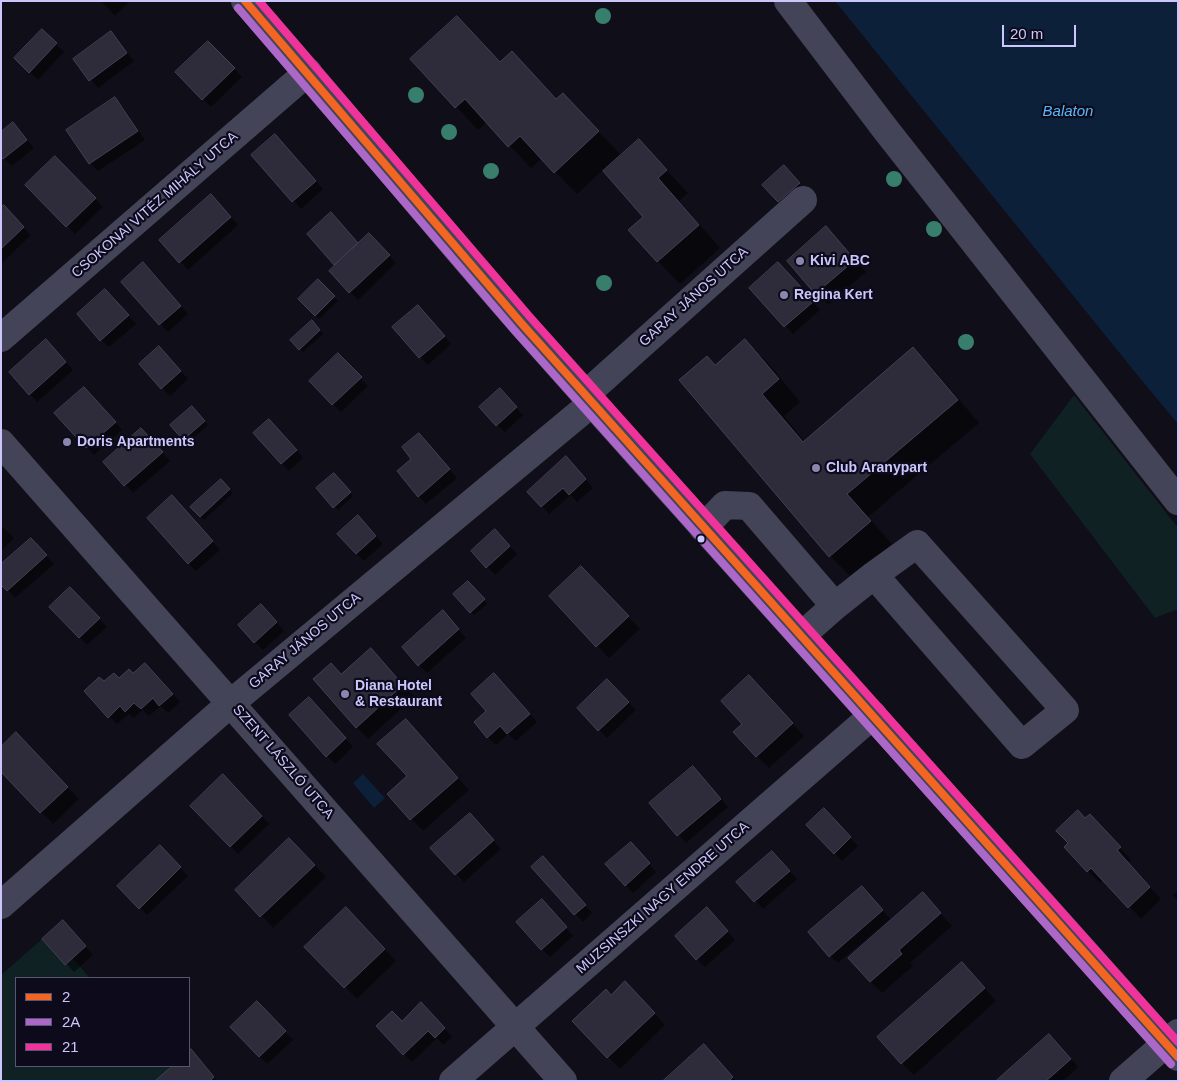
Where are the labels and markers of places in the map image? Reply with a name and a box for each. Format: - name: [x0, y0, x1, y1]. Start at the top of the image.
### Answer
- place label: Kivi ABC: [810, 253, 870, 269]
- marker: Kivi ABC: [794, 255, 806, 267]
- place label: Regina Kert: [794, 287, 873, 303]
- marker: Regina Kert: [778, 289, 790, 301]
- place label: Doris Apartments: [77, 434, 194, 450]
- marker: Doris Apartments: [61, 436, 73, 448]
- place label: Club Aranypart: [826, 460, 927, 476]
- marker: Club Aranypart: [810, 462, 822, 474]
- unlabelled marker: [696, 534, 706, 544]
- place label: Diana Hotel & Restaurant: [355, 678, 442, 710]
- marker: Diana Hotel & Restaurant: [339, 688, 351, 700]

